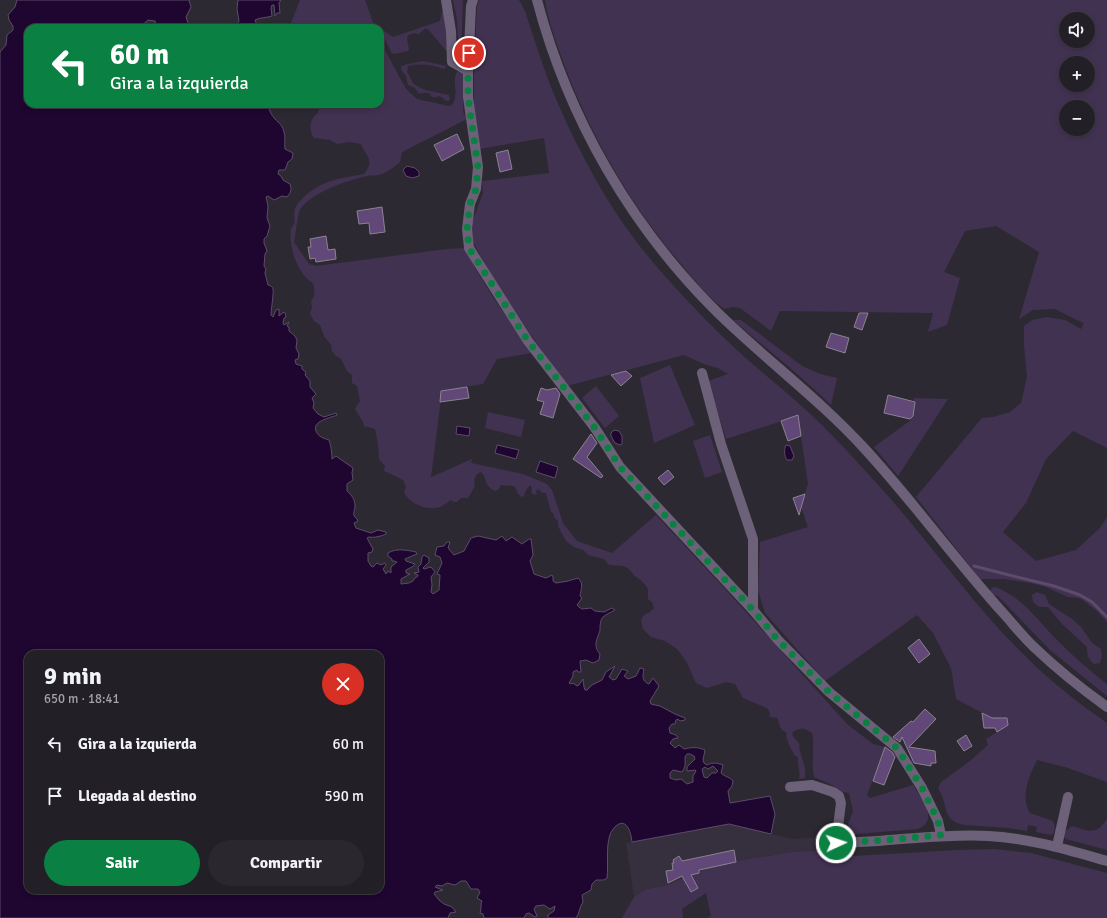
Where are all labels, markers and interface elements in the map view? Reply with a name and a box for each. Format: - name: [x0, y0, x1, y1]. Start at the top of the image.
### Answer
- map controls: [1059, 12, 1095, 136]
- button: sound: [1059, 12, 1095, 48]
- pin: [452, 36, 486, 70]
- text: 60 m: [110, 38, 169, 72]
- icon: left: [44, 40, 96, 92]
- icon: arrive: [458, 42, 480, 64]
- button: +: [1059, 56, 1095, 92]
- text: Gira a la izquierda: [110, 72, 249, 94]
- button: −: [1059, 100, 1095, 136]
- text: 9 min: [44, 661, 102, 691]
- button: close: [322, 663, 364, 705]
- text: 650 m · 18:41: [44, 691, 120, 707]
- icon: left: [44, 733, 66, 755]
- text: Gira a la izquierda: [78, 735, 197, 753]
- text: 60 m: [333, 735, 364, 753]
- icon: arrive: [44, 785, 66, 807]
- text: Llegada al destino: [78, 787, 197, 805]
- text: 590 m: [324, 787, 364, 805]
- position arrow: [815, 822, 857, 864]
- button: Salir: [44, 840, 200, 886]
- button: Compartir: [208, 840, 364, 886]

